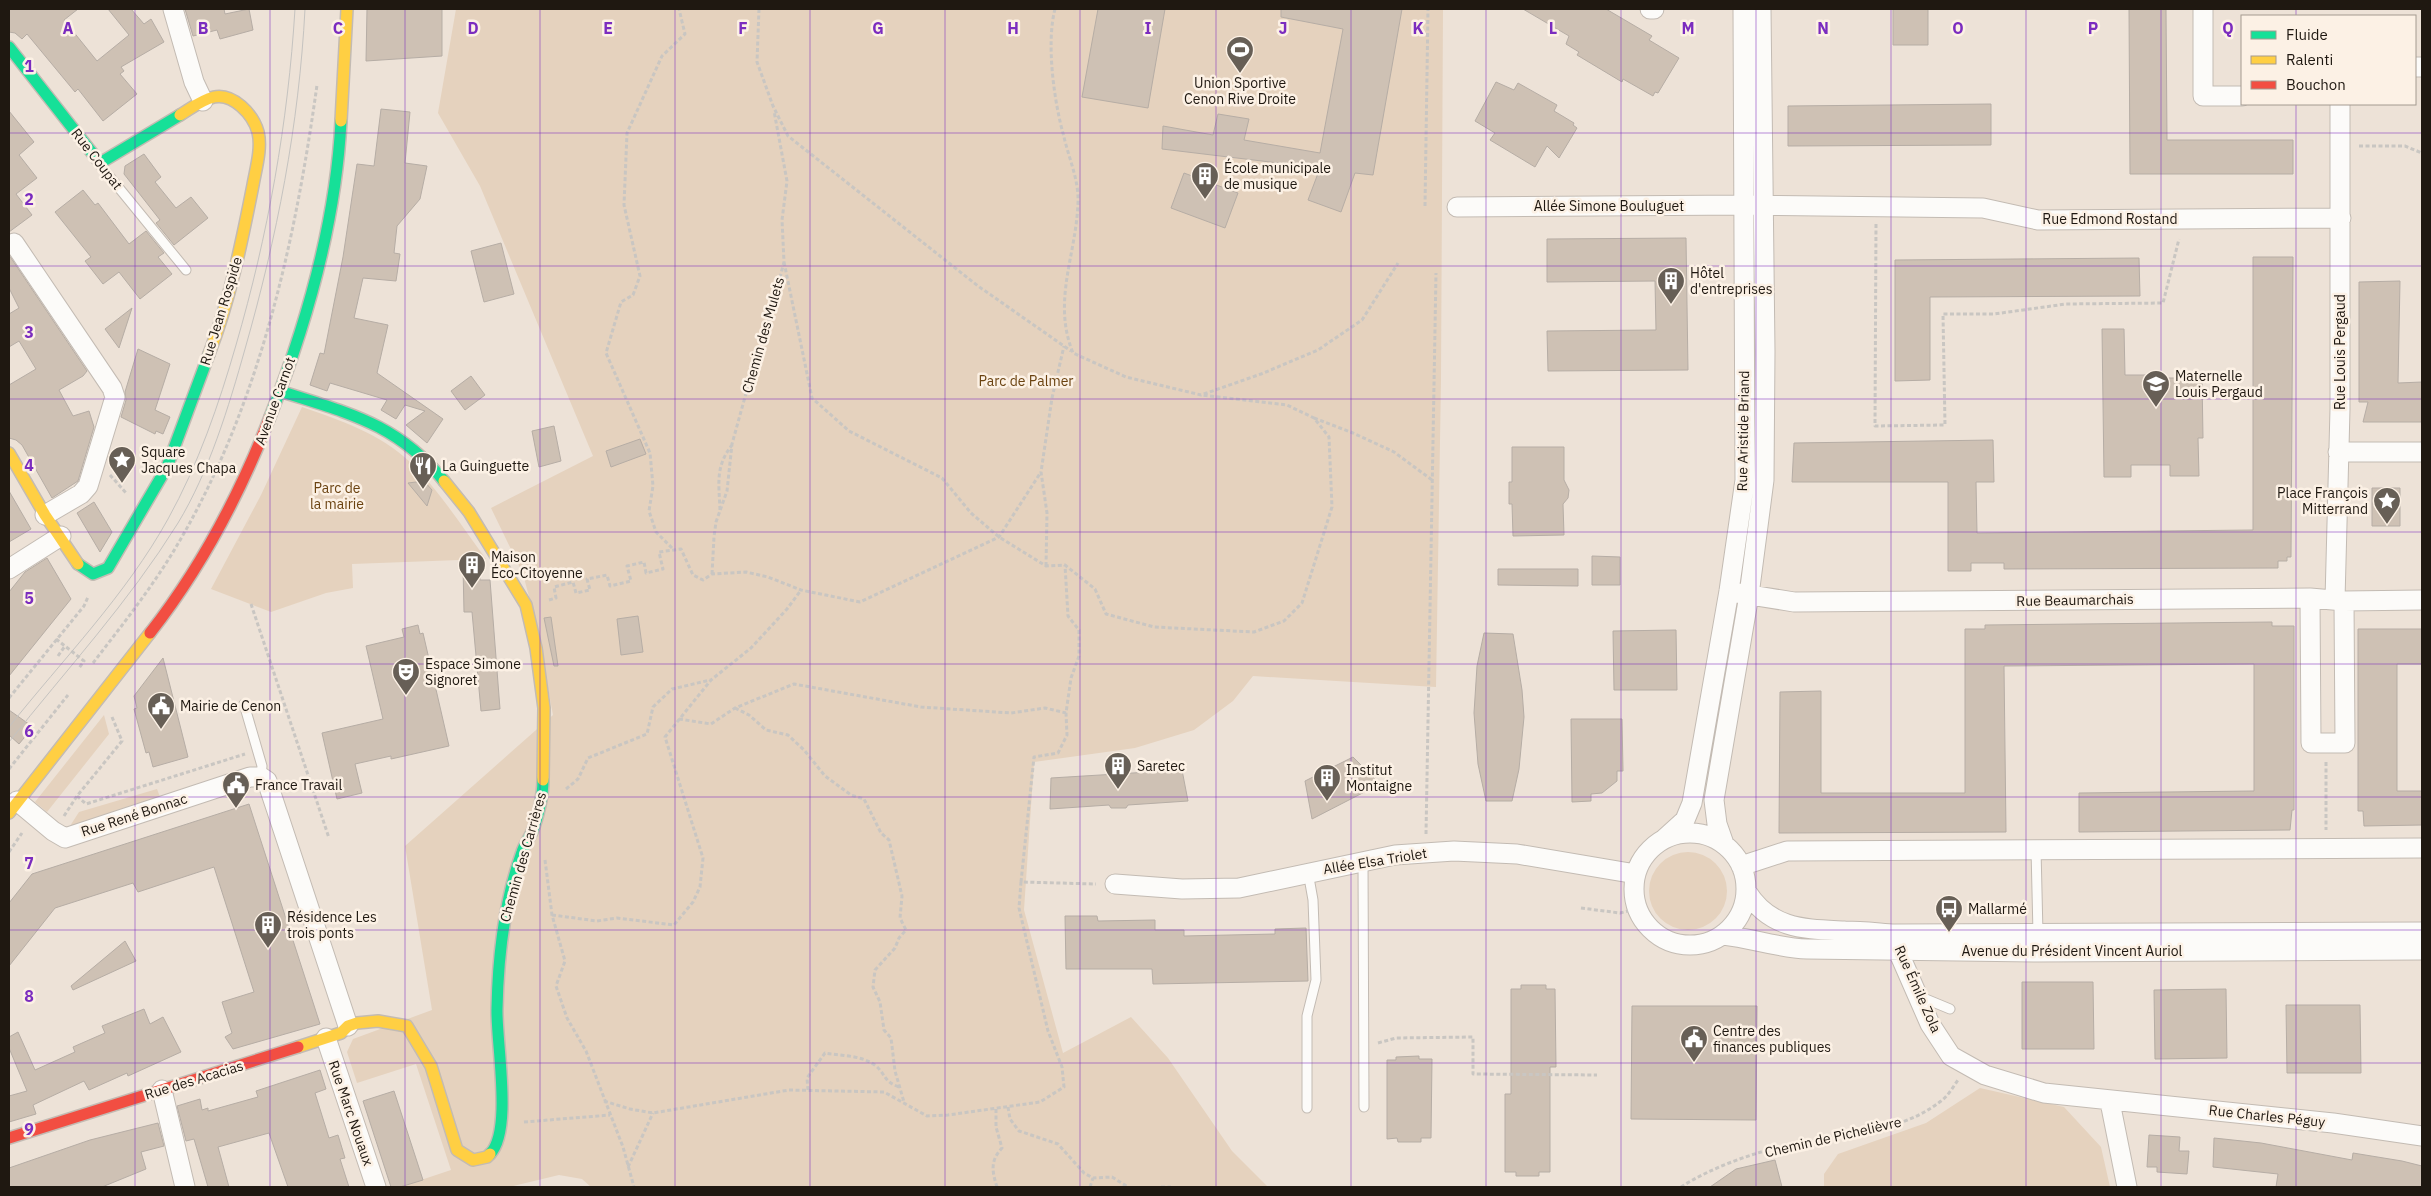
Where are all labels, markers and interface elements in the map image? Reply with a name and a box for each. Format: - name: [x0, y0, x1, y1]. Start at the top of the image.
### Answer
- legend: [2241, 15, 2416, 105]
- text: A: [63, 18, 74, 38]
- text: B: [198, 18, 209, 38]
- text: C: [333, 18, 343, 38]
- text: D: [467, 18, 479, 38]
- text: E: [603, 18, 613, 38]
- text: F: [738, 18, 748, 38]
- text: G: [872, 18, 884, 38]
- text: H: [1007, 18, 1019, 38]
- text: I: [1145, 18, 1152, 38]
- text: J: [1279, 18, 1287, 38]
- text: K: [1412, 18, 1424, 38]
- text: L: [1549, 18, 1557, 38]
- text: M: [1681, 18, 1695, 38]
- text: N: [1817, 18, 1829, 38]
- text: O: [1952, 18, 1964, 38]
- text: P: [2088, 18, 2098, 38]
- text: Q: [2222, 18, 2234, 38]
- text: Fluide: [2286, 25, 2328, 44]
- sports icon: Union Sportive Cenon Rive Droite: [1225, 35, 1255, 74]
- text: Ralenti: [2286, 50, 2333, 69]
- text: 1: [24, 56, 34, 76]
- place label: Union Sportive Cenon Rive Droite: [1184, 74, 1296, 108]
- text: Bouchon: [2286, 75, 2346, 94]
- street label: Rue Coupat: [67, 125, 127, 193]
- place label: École municipale de musique: [1224, 158, 1331, 193]
- building icon: École municipale de musique: [1190, 161, 1220, 200]
- text: 2: [24, 189, 34, 209]
- street label: Allée Simone Bouluguet: [1534, 197, 1684, 215]
- street label: Rue Edmond Rostand: [2042, 210, 2178, 228]
- street label: Rue Jean Rospide: [196, 254, 246, 367]
- place label: Hôtel d'entreprises: [1690, 264, 1773, 298]
- building icon: Hôtel d'entreprises: [1656, 266, 1686, 305]
- street label: Chemin des Mulets: [738, 275, 788, 395]
- street label: Rue Louis Pergaud: [2331, 294, 2349, 410]
- text: 3: [24, 322, 34, 342]
- street label: Avenue Carnot: [251, 355, 299, 447]
- place label: Maternelle Louis Pergaud: [2175, 367, 2263, 401]
- school or university icon: Maternelle Louis Pergaud: [2141, 369, 2171, 408]
- street label: Rue Aristide Briand: [1733, 370, 1753, 492]
- park label: Parc de Palmer: [978, 372, 1074, 390]
- place label: Square Jacques Chapa: [141, 443, 237, 477]
- place icon: Square Jacques Chapa: [107, 445, 137, 484]
- restaurant icon: La Guinguette: [408, 451, 438, 490]
- text: 4: [24, 455, 34, 475]
- place label: La Guinguette: [442, 457, 530, 475]
- park label: Parc de la mairie: [310, 479, 364, 513]
- place label: Place François Mitterrand: [2277, 484, 2368, 518]
- place icon: Place François Mitterrand: [2372, 486, 2402, 525]
- place label: Maison Éco-Citoyenne: [491, 548, 583, 582]
- building icon: Maison Éco-Citoyenne: [457, 550, 487, 589]
- text: 5: [24, 588, 34, 608]
- street label: Rue Beaumarchais: [2016, 590, 2134, 610]
- place label: Espace Simone Signoret: [425, 655, 521, 689]
- theatre icon: Espace Simone Signoret: [391, 657, 421, 696]
- public building icon: Mairie de Cenon: [146, 691, 176, 730]
- place label: Mairie de Cenon: [180, 697, 281, 715]
- text: 6: [24, 721, 34, 741]
- building icon: Saretec: [1103, 751, 1133, 790]
- place label: Saretec: [1137, 757, 1185, 775]
- place label: Institut Montaigne: [1346, 761, 1412, 795]
- building icon: Institut Montaigne: [1312, 763, 1342, 802]
- public building icon: France Travail: [221, 770, 251, 809]
- place label: France Travail: [255, 776, 343, 794]
- street label: Rue René Bonnac: [79, 789, 189, 841]
- street label: Chemin des Carrières: [496, 790, 550, 924]
- street label: Allée Elsa Triolet: [1322, 844, 1428, 878]
- text: 7: [24, 853, 34, 873]
- bus stop icon: Mallarmé: [1934, 894, 1964, 933]
- place label: Mallarmé: [1968, 900, 2027, 918]
- place label: Résidence Les trois ponts: [287, 908, 377, 942]
- building icon: Résidence Les trois ponts: [253, 910, 283, 949]
- street label: Rue Émile Zola: [1891, 942, 1946, 1036]
- street label: Avenue du Président Vincent Auriol: [1962, 942, 2183, 960]
- text: 8: [24, 986, 34, 1006]
- place label: Centre des finances publiques: [1713, 1022, 1831, 1056]
- public building icon: Centre des finances publiques: [1679, 1024, 1709, 1063]
- street label: Rue des Acacias: [143, 1056, 246, 1104]
- street label: Rue Marc Nouaux: [325, 1058, 377, 1168]
- street label: Rue Charles Péguy: [2208, 1101, 2326, 1131]
- street label: Chemin de Pichelièvre: [1763, 1112, 1903, 1161]
- text: 9: [24, 1119, 34, 1139]

